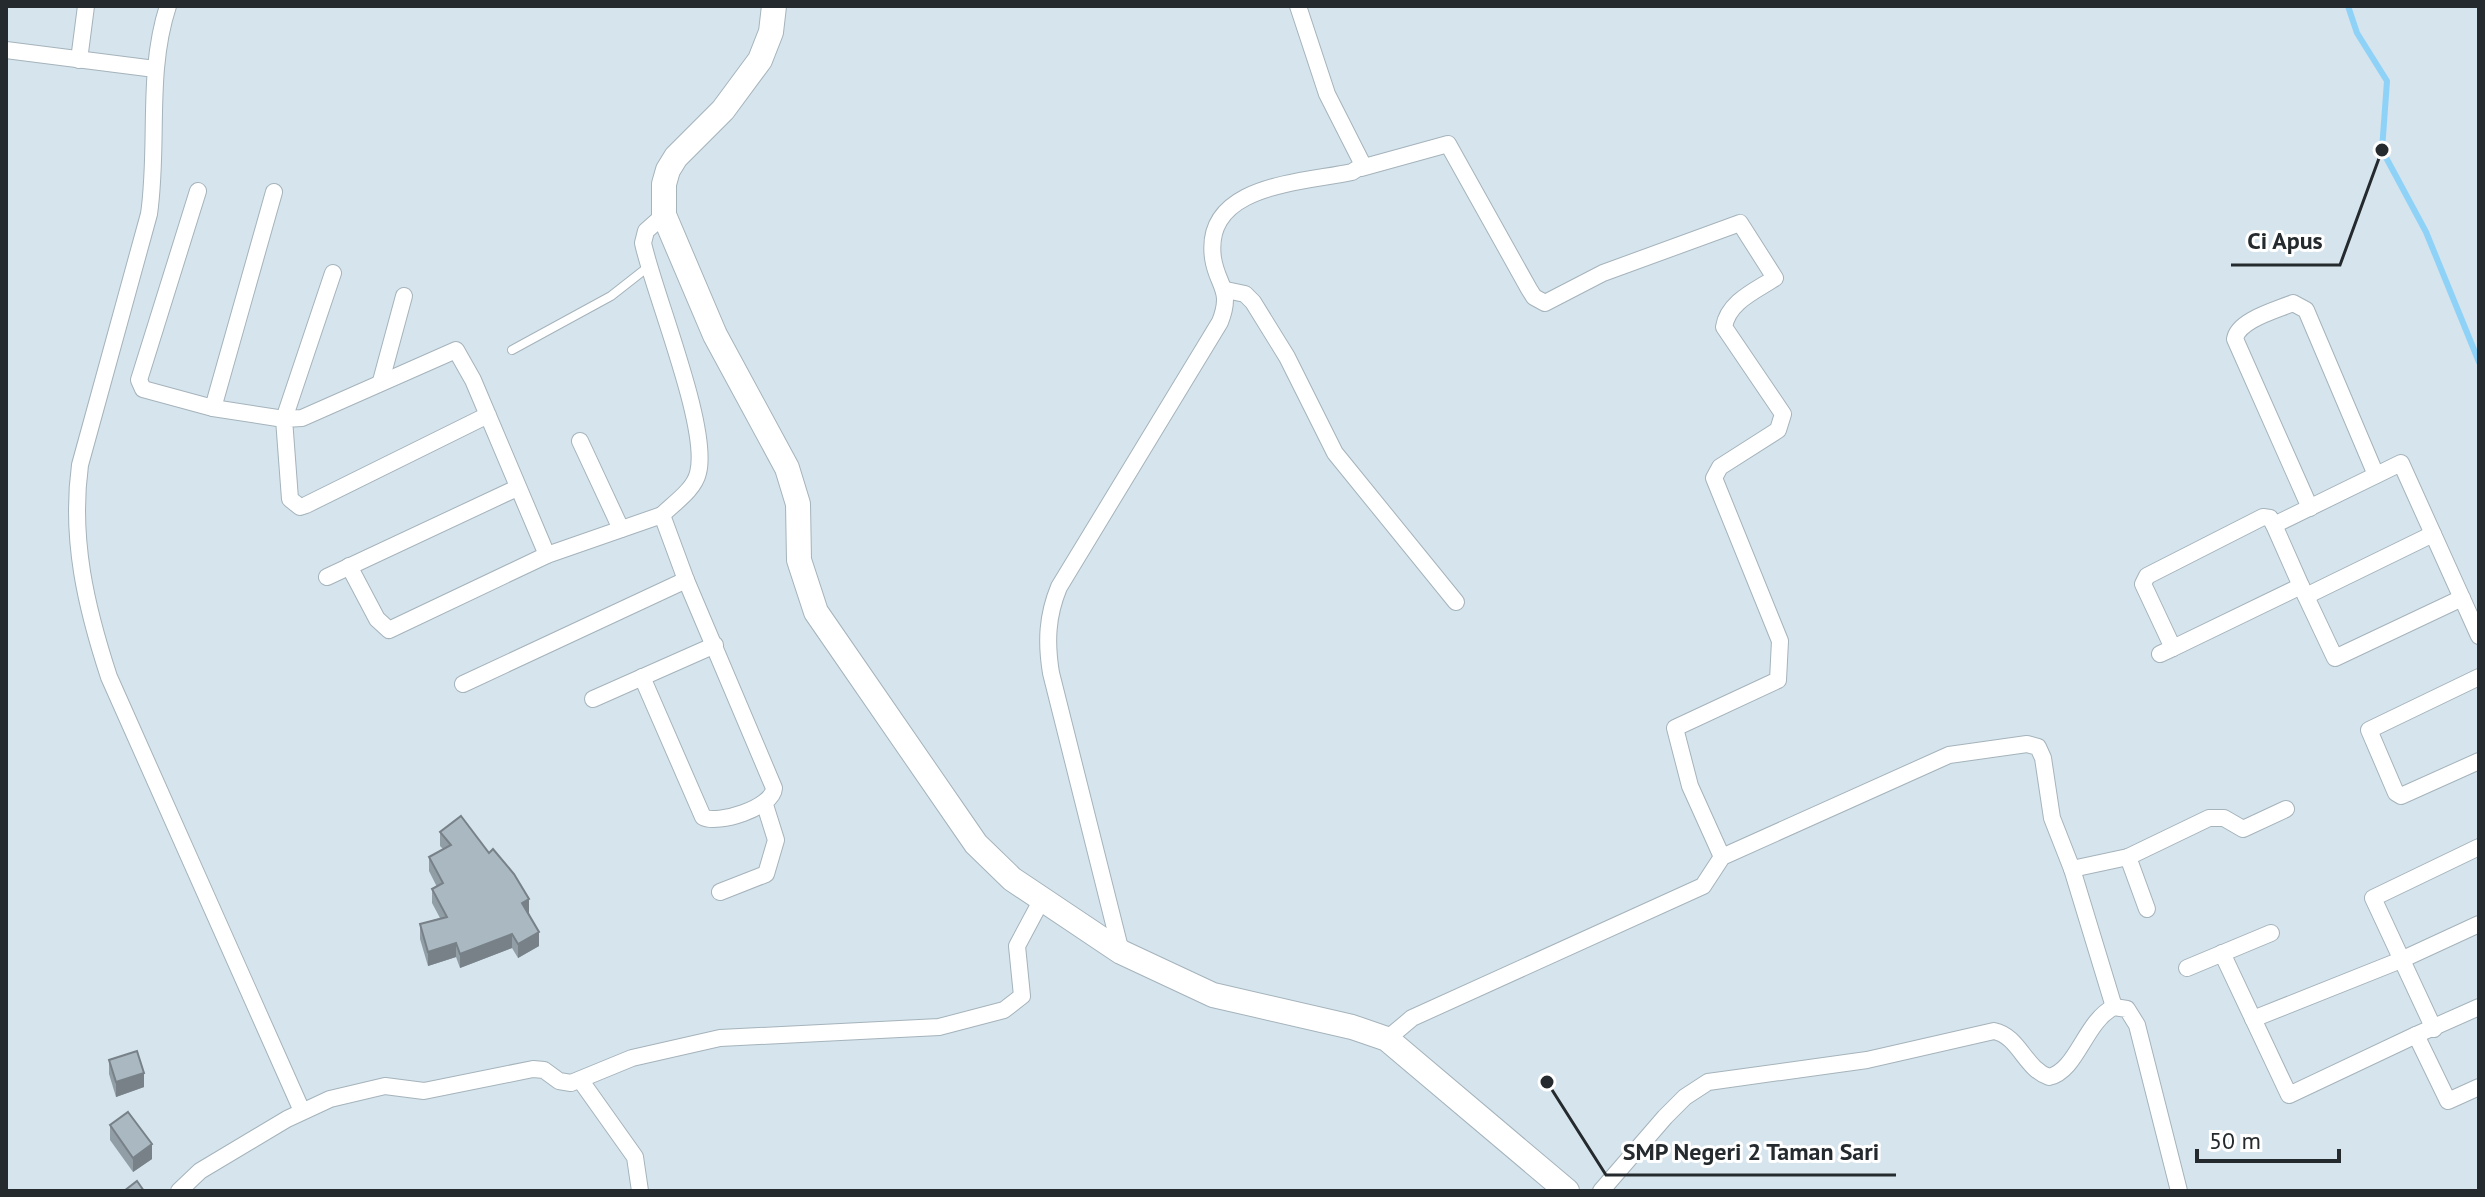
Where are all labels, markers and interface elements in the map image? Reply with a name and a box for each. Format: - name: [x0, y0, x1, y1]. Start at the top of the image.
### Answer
- callout: Ci Apus: [2231, 217, 2340, 265]
- text: Ci Apus: [2247, 225, 2323, 256]
- scale bar: [2197, 1113, 2339, 1163]
- text: 50 m: [2209, 1125, 2261, 1156]
- callout: SMP Negeri 2 Taman Sari: [1606, 1127, 1896, 1175]
- text: SMP Negeri 2 Taman Sari: [1623, 1136, 1879, 1167]

